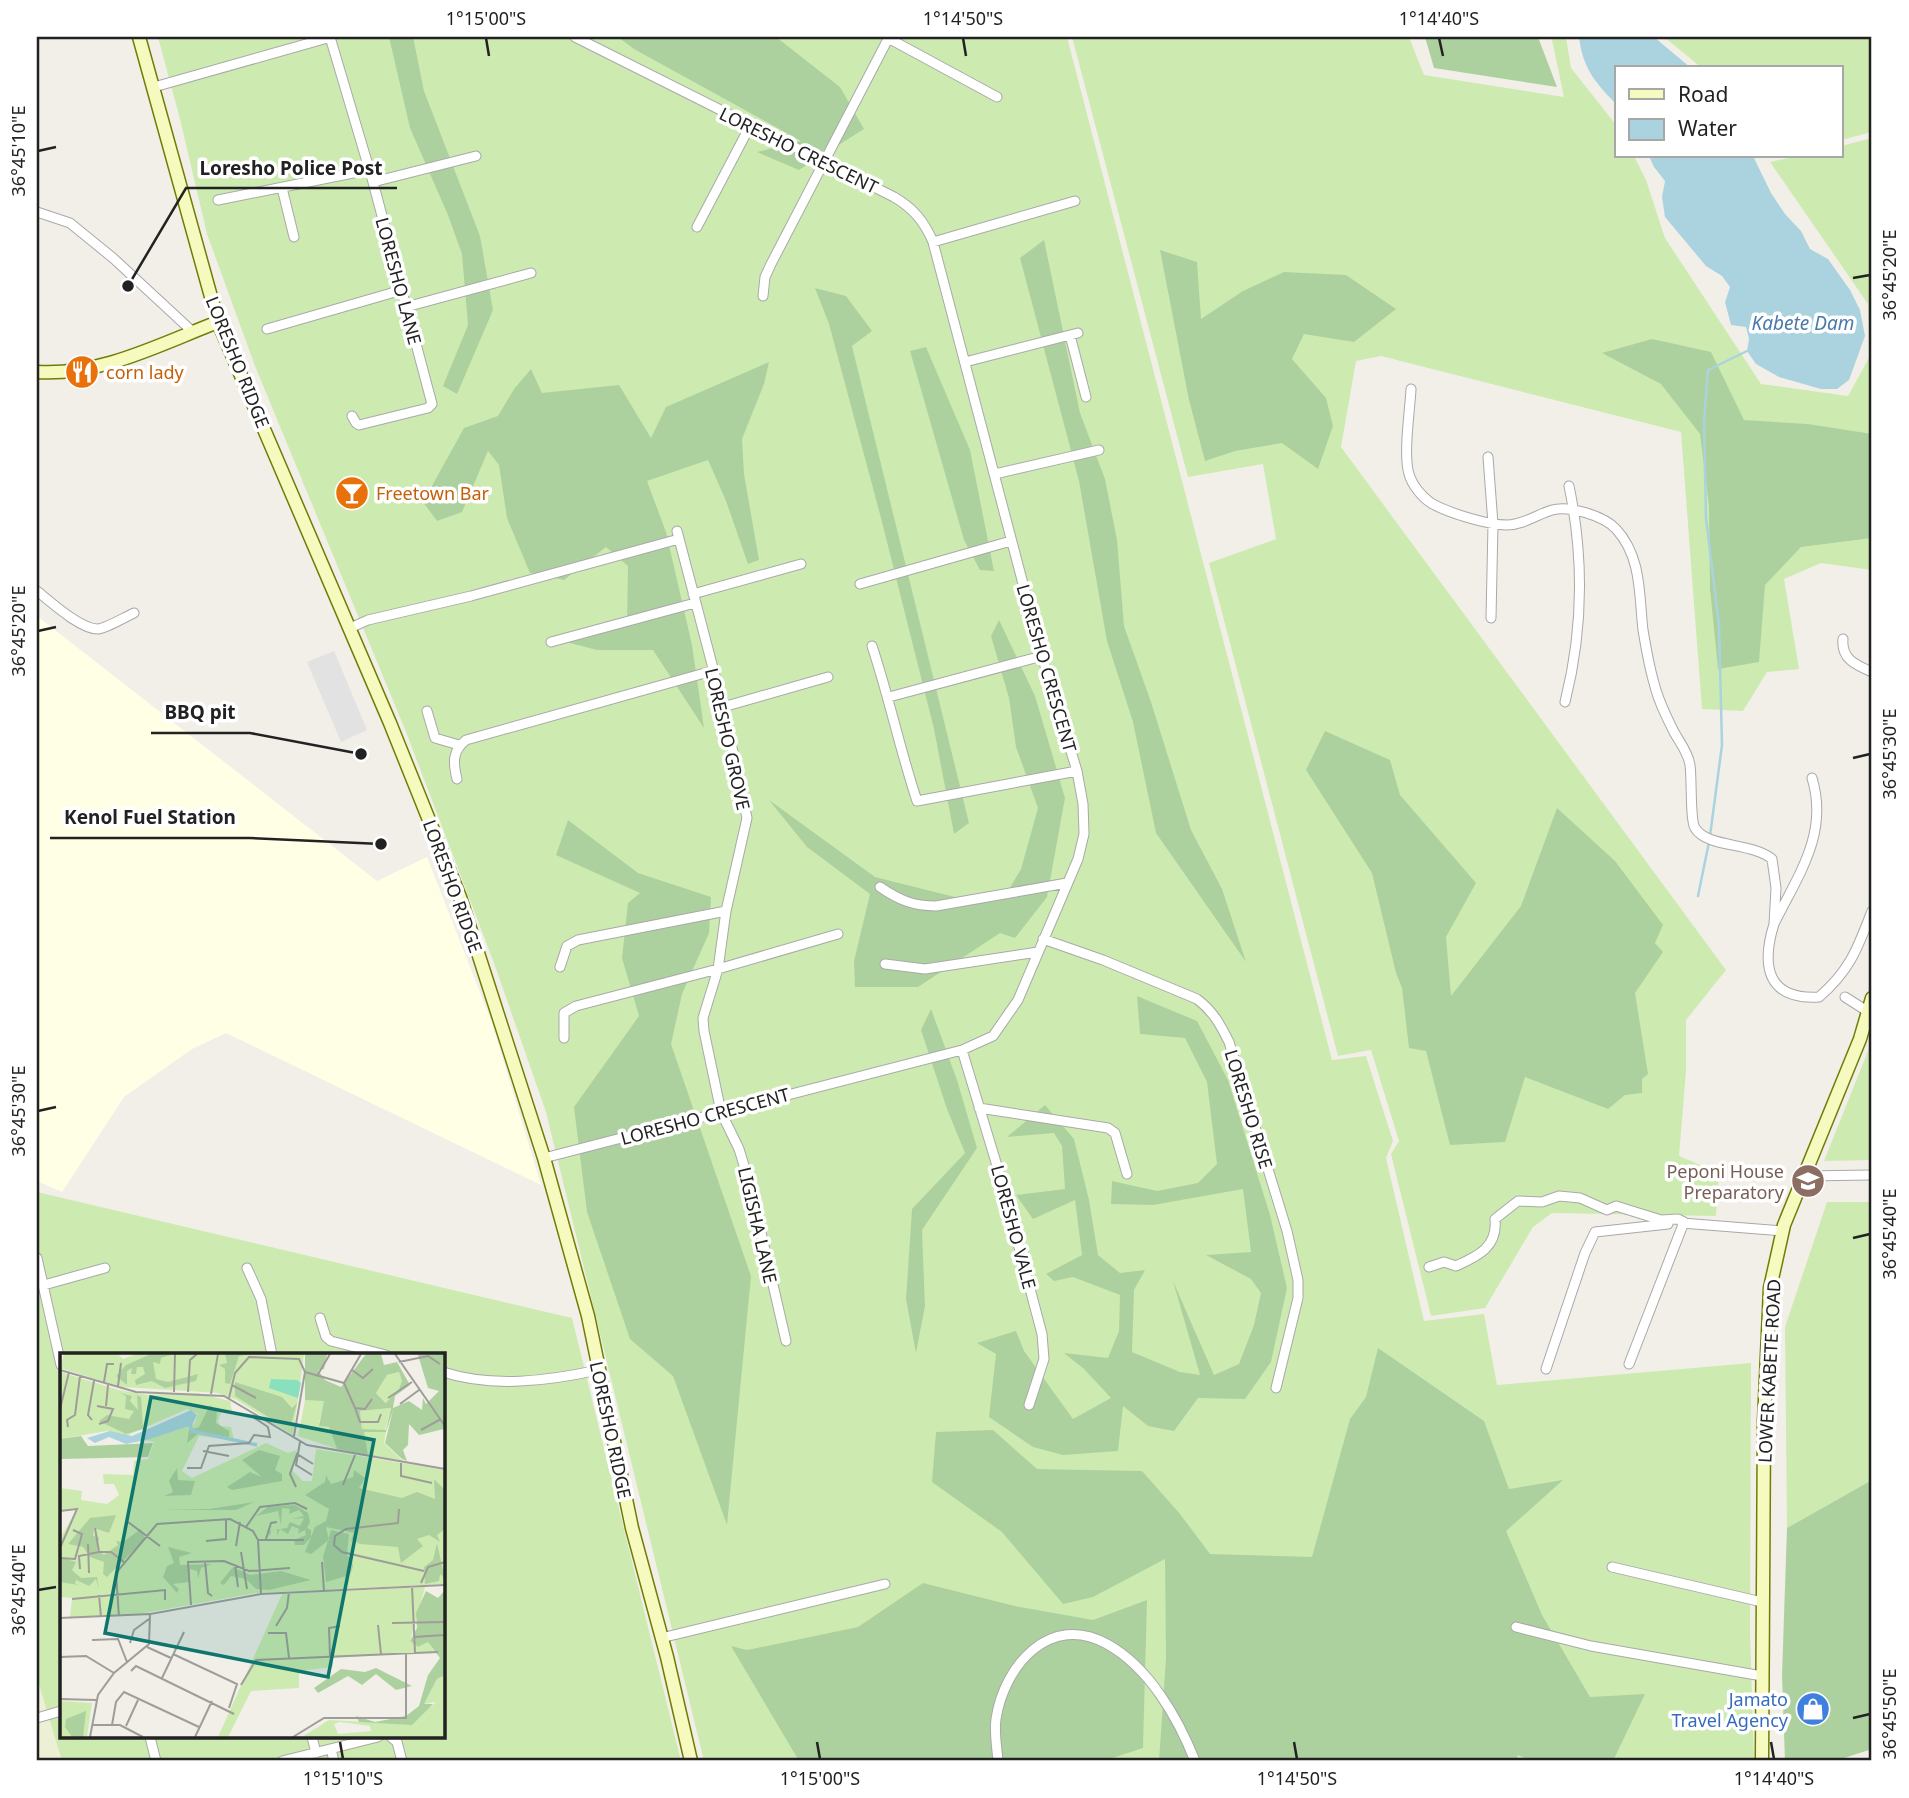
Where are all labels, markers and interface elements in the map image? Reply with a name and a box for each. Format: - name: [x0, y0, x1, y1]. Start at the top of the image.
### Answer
- text: 1°15'00"S: [446, 6, 526, 30]
- text: 1°14'50"S: [923, 6, 1003, 30]
- text: 1°14'40"S: [1399, 6, 1479, 30]
- legend: [1615, 66, 1842, 158]
- text: Road: [1678, 80, 1728, 108]
- street label: LORESHO CRESCENT: [716, 101, 882, 199]
- text: 36°45'10"E: [6, 106, 30, 196]
- text: Water: [1678, 114, 1737, 142]
- callout: Loresho Police Post: [186, 148, 397, 188]
- text: Loresho Police Post: [199, 155, 383, 181]
- street label: LORESHO LANE: [370, 215, 428, 347]
- text: 36°45'20"E: [1877, 230, 1901, 320]
- street label: LORESHO RIDGE: [201, 293, 275, 431]
- water label: Kabete Dam: [1752, 310, 1854, 336]
- restaurant icon: corn lady: [63, 353, 101, 391]
- place label: corn lady: [106, 360, 185, 384]
- bar icon: Freetown Bar: [333, 474, 371, 512]
- place label: Freetown Bar: [376, 481, 489, 505]
- street label: LORESHO CRESCENT: [1012, 581, 1082, 755]
- text: 36°45'20"E: [6, 586, 30, 676]
- street label: LORESHO GROVE: [700, 666, 756, 812]
- callout: BBQ pit: [151, 693, 250, 733]
- text: BBQ pit: [164, 699, 236, 725]
- text: 36°45'30"E: [1877, 709, 1901, 799]
- callout: Kenol Fuel Station: [50, 798, 250, 838]
- text: Kenol Fuel Station: [64, 804, 236, 830]
- street label: LORESHO RIDGE: [418, 816, 488, 956]
- street label: LORESHO RISE: [1219, 1046, 1279, 1172]
- text: 36°45'30"E: [6, 1066, 30, 1156]
- street label: LORESHO CRESCENT: [618, 1082, 792, 1150]
- place label: Peponi House Preparatory: [1666, 1159, 1785, 1204]
- street label: LORESHO VALE: [986, 1162, 1042, 1292]
- school or university icon: Peponi House Preparatory: [1789, 1162, 1827, 1200]
- street label: LIGISHA LANE: [733, 1164, 783, 1286]
- text: 36°45'40"E: [1877, 1189, 1901, 1279]
- street label: LOWER KABETE ROAD: [1752, 1278, 1786, 1464]
- inset map: [60, 1353, 444, 1738]
- street label: LORESHO RIDGE: [585, 1359, 637, 1501]
- text: 36°45'40"E: [6, 1545, 30, 1635]
- text: 36°45'50"E: [1877, 1669, 1901, 1759]
- place label: Jamato Travel Agency: [1671, 1687, 1789, 1732]
- shop icon: Jamato Travel Agency: [1794, 1690, 1832, 1728]
- text: 1°15'10"S: [303, 1766, 383, 1790]
- text: 1°15'00"S: [780, 1766, 860, 1790]
- text: 1°14'50"S: [1257, 1766, 1337, 1790]
- text: 1°14'40"S: [1734, 1766, 1814, 1790]

